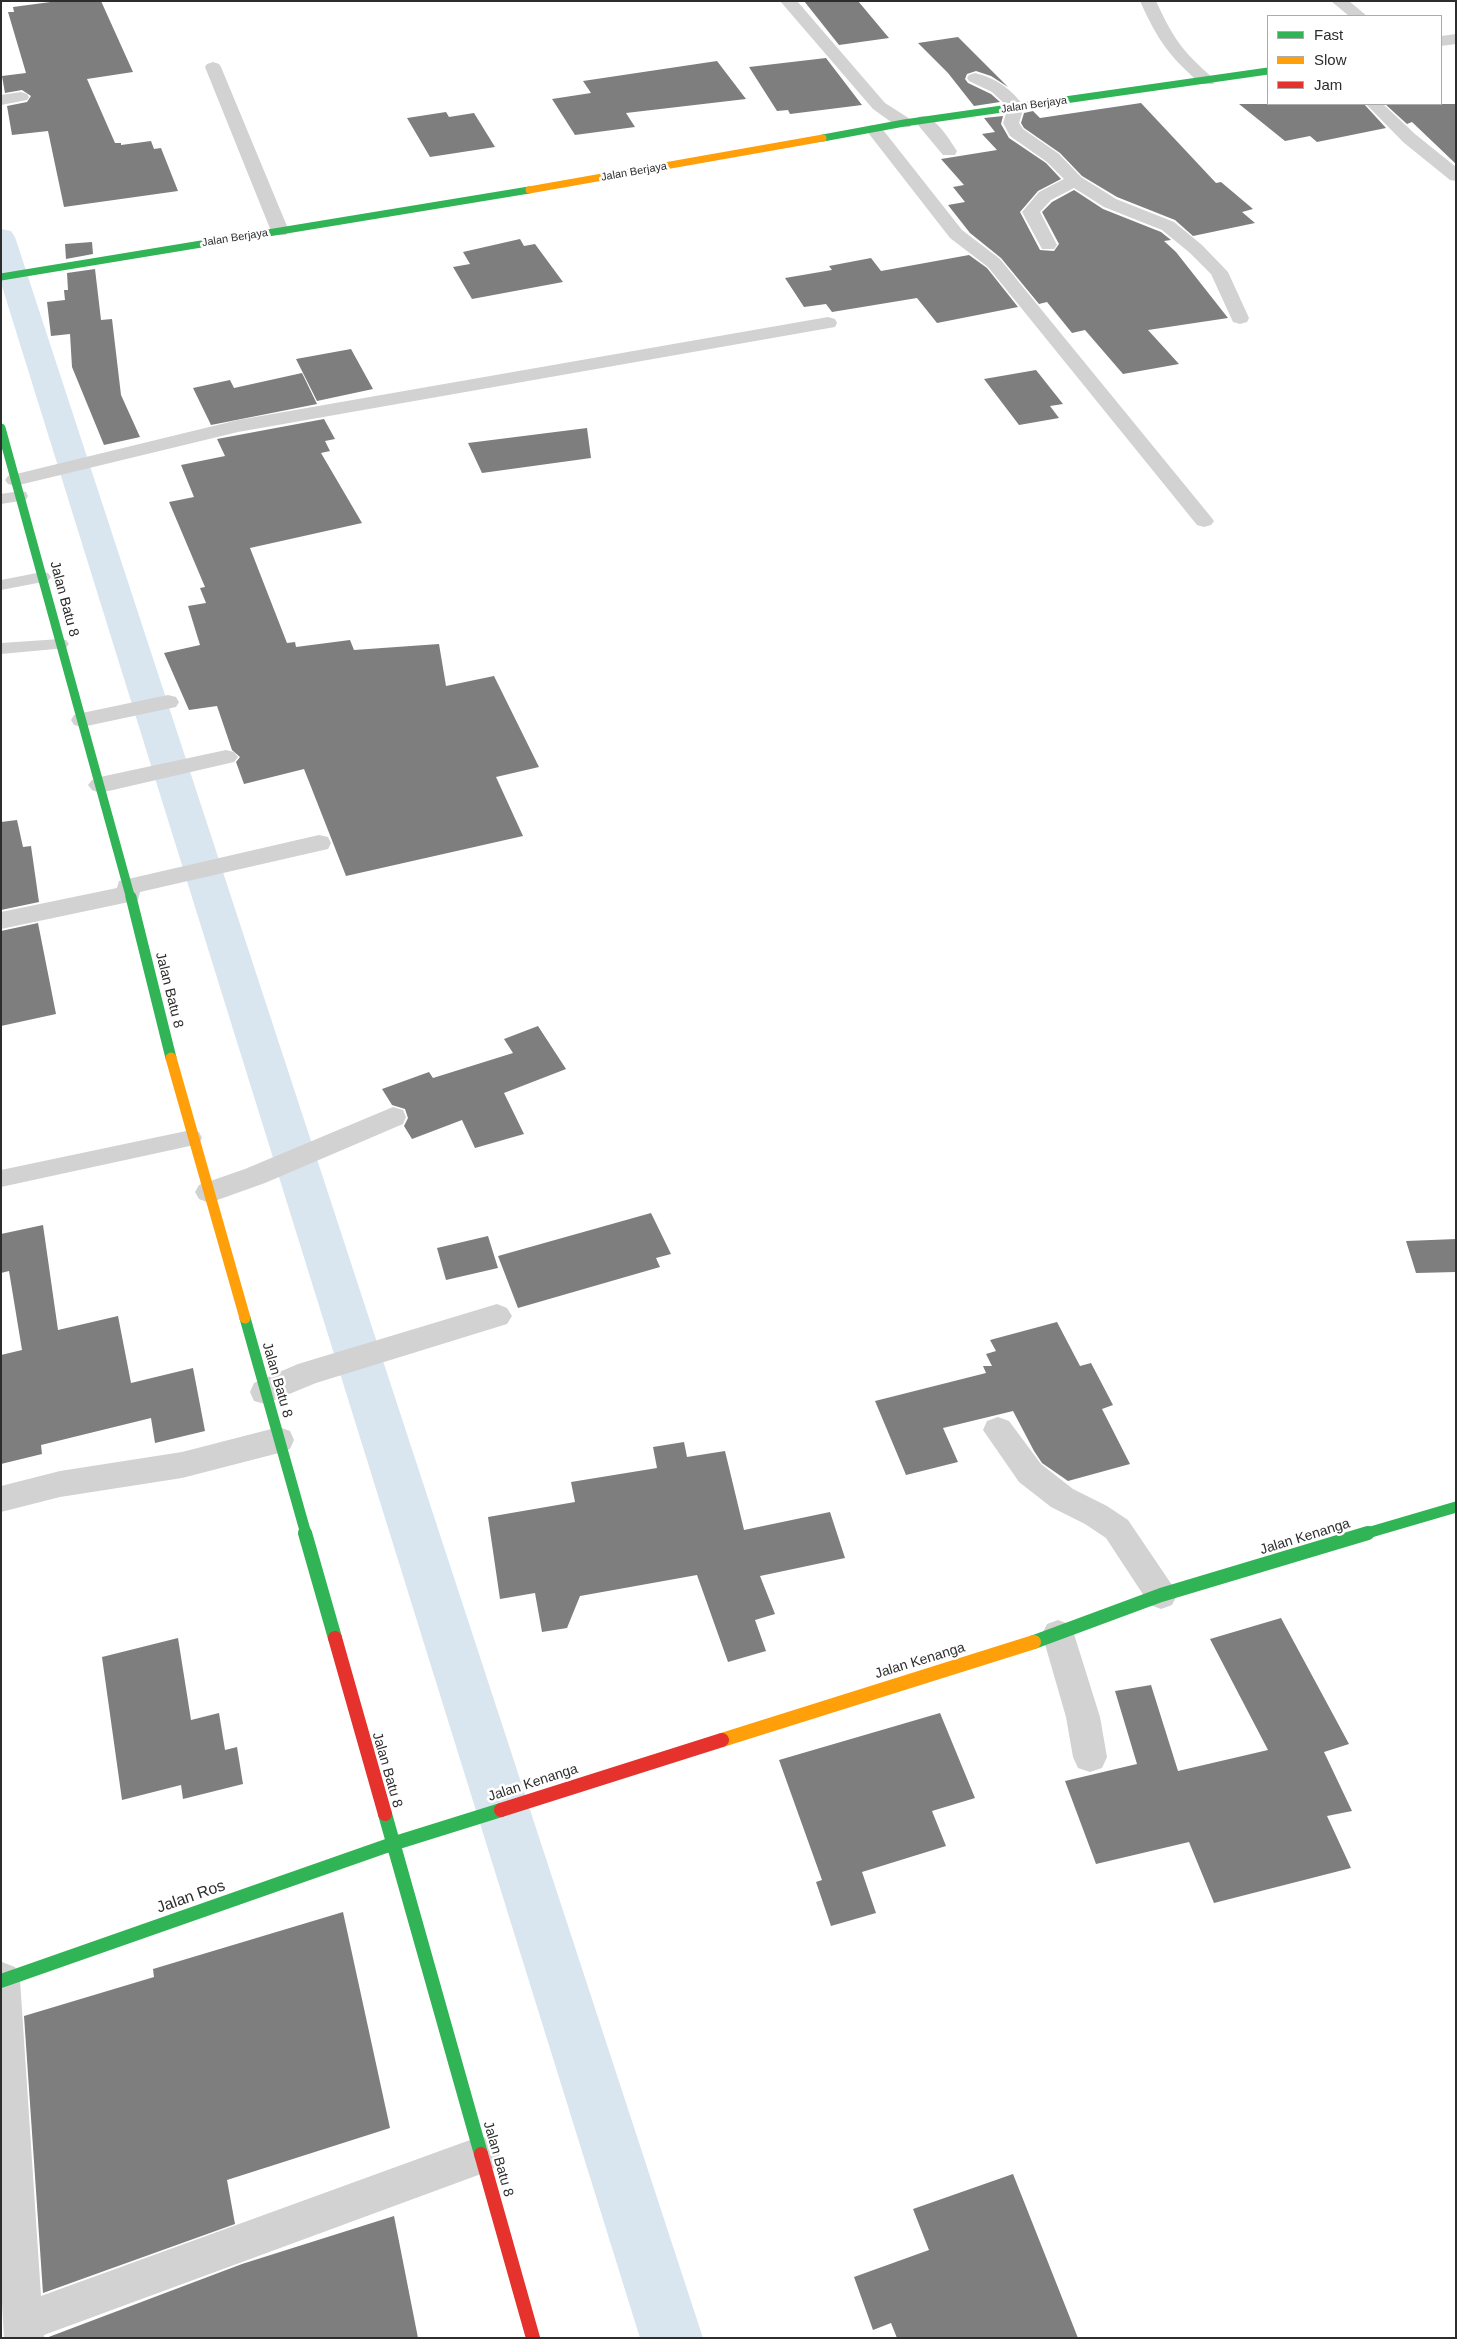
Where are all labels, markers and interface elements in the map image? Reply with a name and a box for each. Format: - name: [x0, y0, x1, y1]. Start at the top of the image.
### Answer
- legend: [1267, 15, 1442, 105]
- text: Fast: [1314, 26, 1343, 43]
- text: Slow: [1314, 51, 1347, 68]
- text: Jam: [1314, 76, 1342, 93]
- street label: Jalan Berjaya: [1000, 94, 1068, 116]
- street label: Jalan Berjaya: [600, 160, 668, 184]
- street label: Jalan Berjaya: [201, 226, 269, 250]
- street label: Jalan Batu 8: [46, 559, 82, 639]
- street label: Jalan Batu 8: [151, 950, 187, 1030]
- street label: Jalan Batu 8: [258, 1340, 296, 1420]
- street label: Jalan Kenanga: [1258, 1515, 1352, 1559]
- street label: Jalan Kenanga: [873, 1639, 967, 1683]
- street label: Jalan Batu 8: [368, 1730, 406, 1810]
- street label: Jalan Kenanga: [486, 1761, 580, 1805]
- street label: Jalan Ros: [154, 1876, 228, 1918]
- street label: Jalan Batu 8: [479, 2119, 517, 2199]

